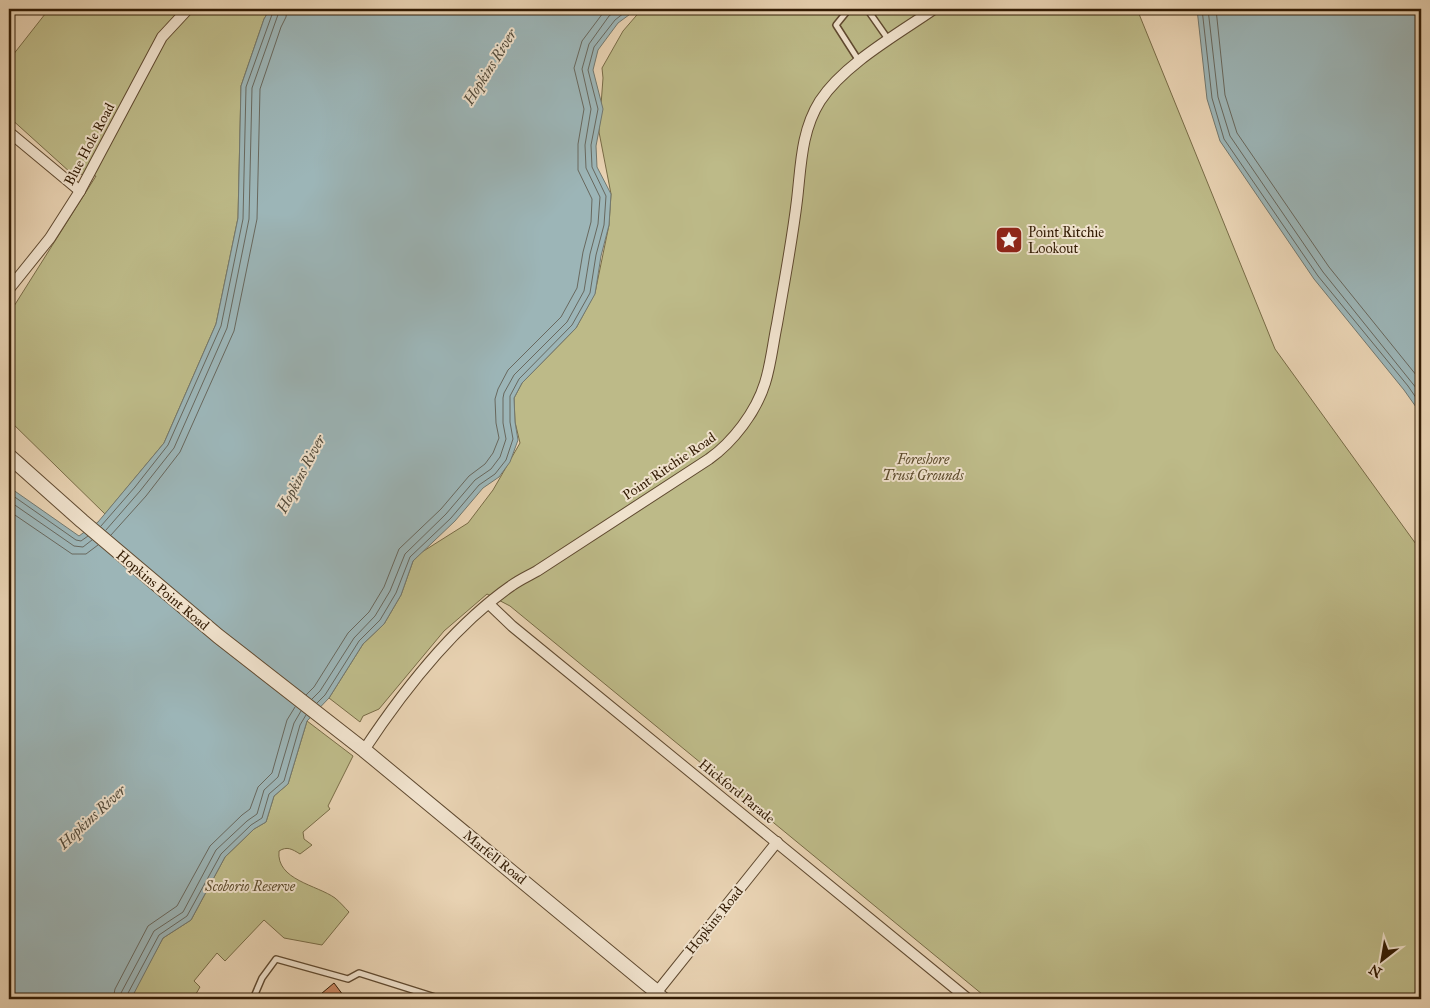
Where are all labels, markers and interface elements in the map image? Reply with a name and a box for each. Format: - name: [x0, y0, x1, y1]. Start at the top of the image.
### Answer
- water label: Hopkins River: [459, 25, 522, 110]
- street label: Blue Hole Road: [61, 100, 118, 188]
- place label: Point Ritchie Lookout: [1028, 224, 1104, 257]
- place icon: Point Ritchie Lookout: [994, 225, 1024, 255]
- street label: Point Ritchie Road: [619, 429, 719, 504]
- water label: Hopkins River: [272, 431, 330, 518]
- park label: Foreshore Trust Grounds: [882, 451, 965, 484]
- street label: Hopkins Point Road: [113, 547, 213, 634]
- street label: Hickford Parade: [695, 756, 778, 827]
- water label: Hopkins River: [54, 781, 131, 854]
- street label: Marfell Road: [460, 827, 530, 888]
- park label: Scoborio Reserve: [204, 878, 296, 895]
- street label: Hopkins Road: [682, 883, 747, 957]
- north arrow: [1358, 936, 1408, 986]
- text: N: [1366, 960, 1385, 981]

